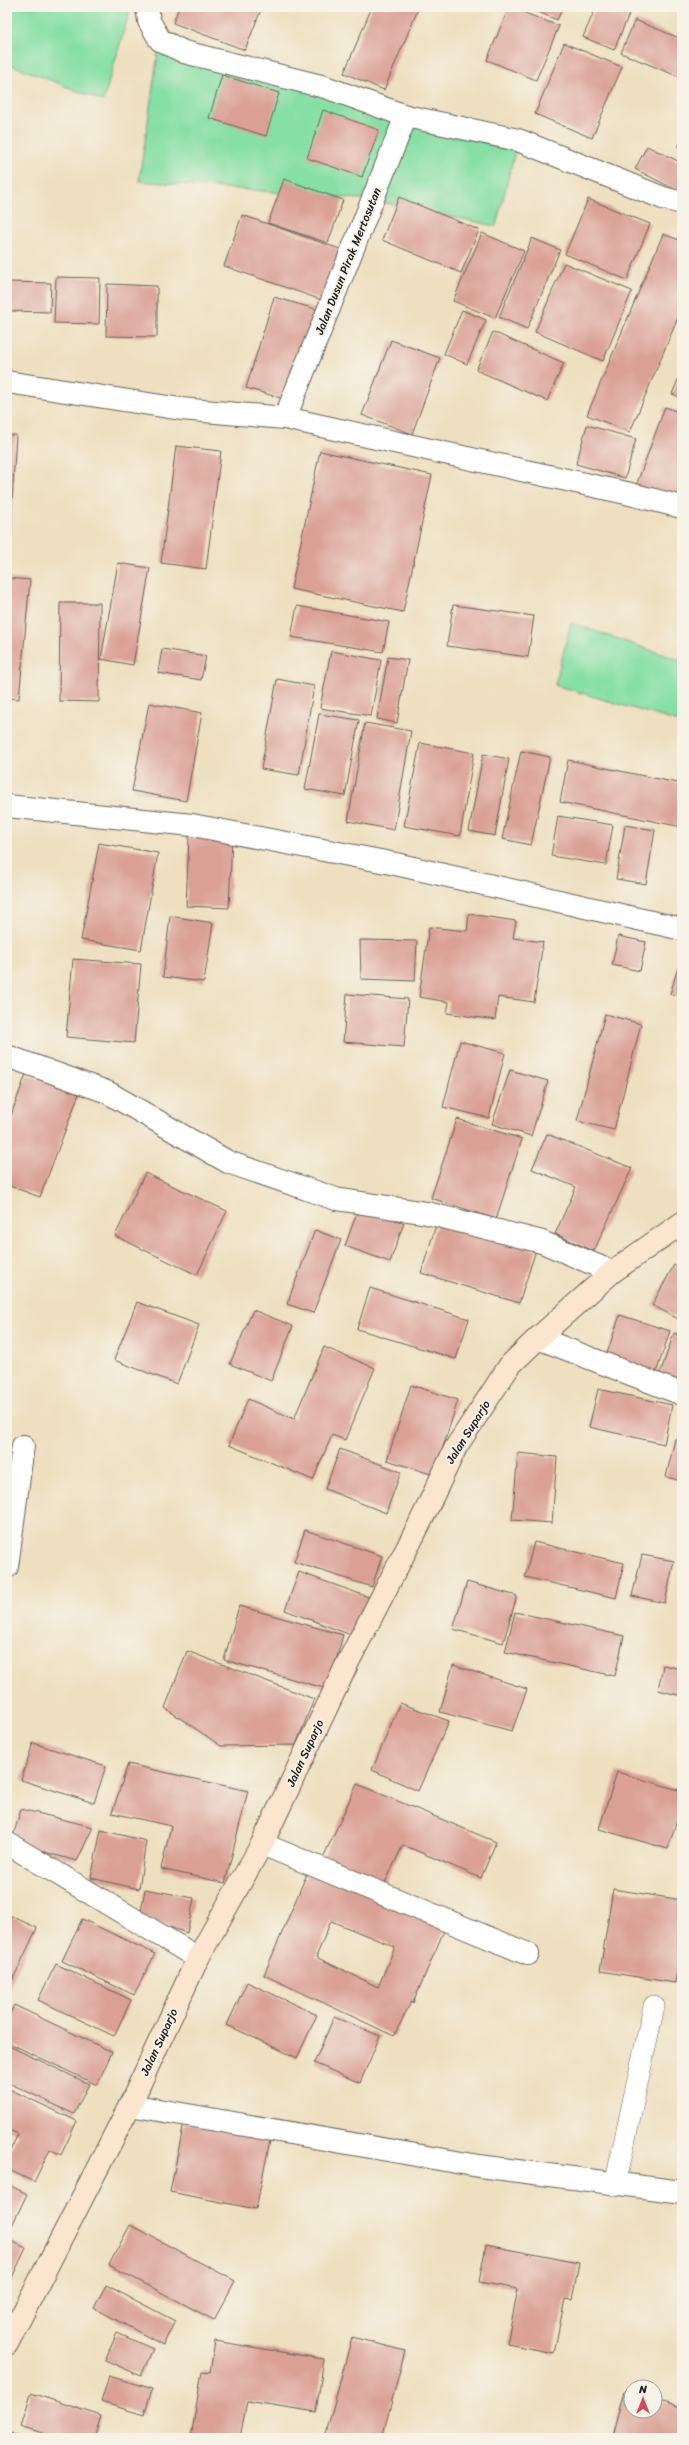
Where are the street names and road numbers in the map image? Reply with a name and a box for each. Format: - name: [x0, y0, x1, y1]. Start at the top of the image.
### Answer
- street label: Jalan Dusun Pirak Mertosutan: [308, 184, 388, 339]
- street label: Jalan Suparjo: [439, 1396, 496, 1469]
- street label: Jalan Suparjo: [279, 1716, 330, 1791]
- street label: Jalan Suparjo: [133, 2005, 184, 2080]

